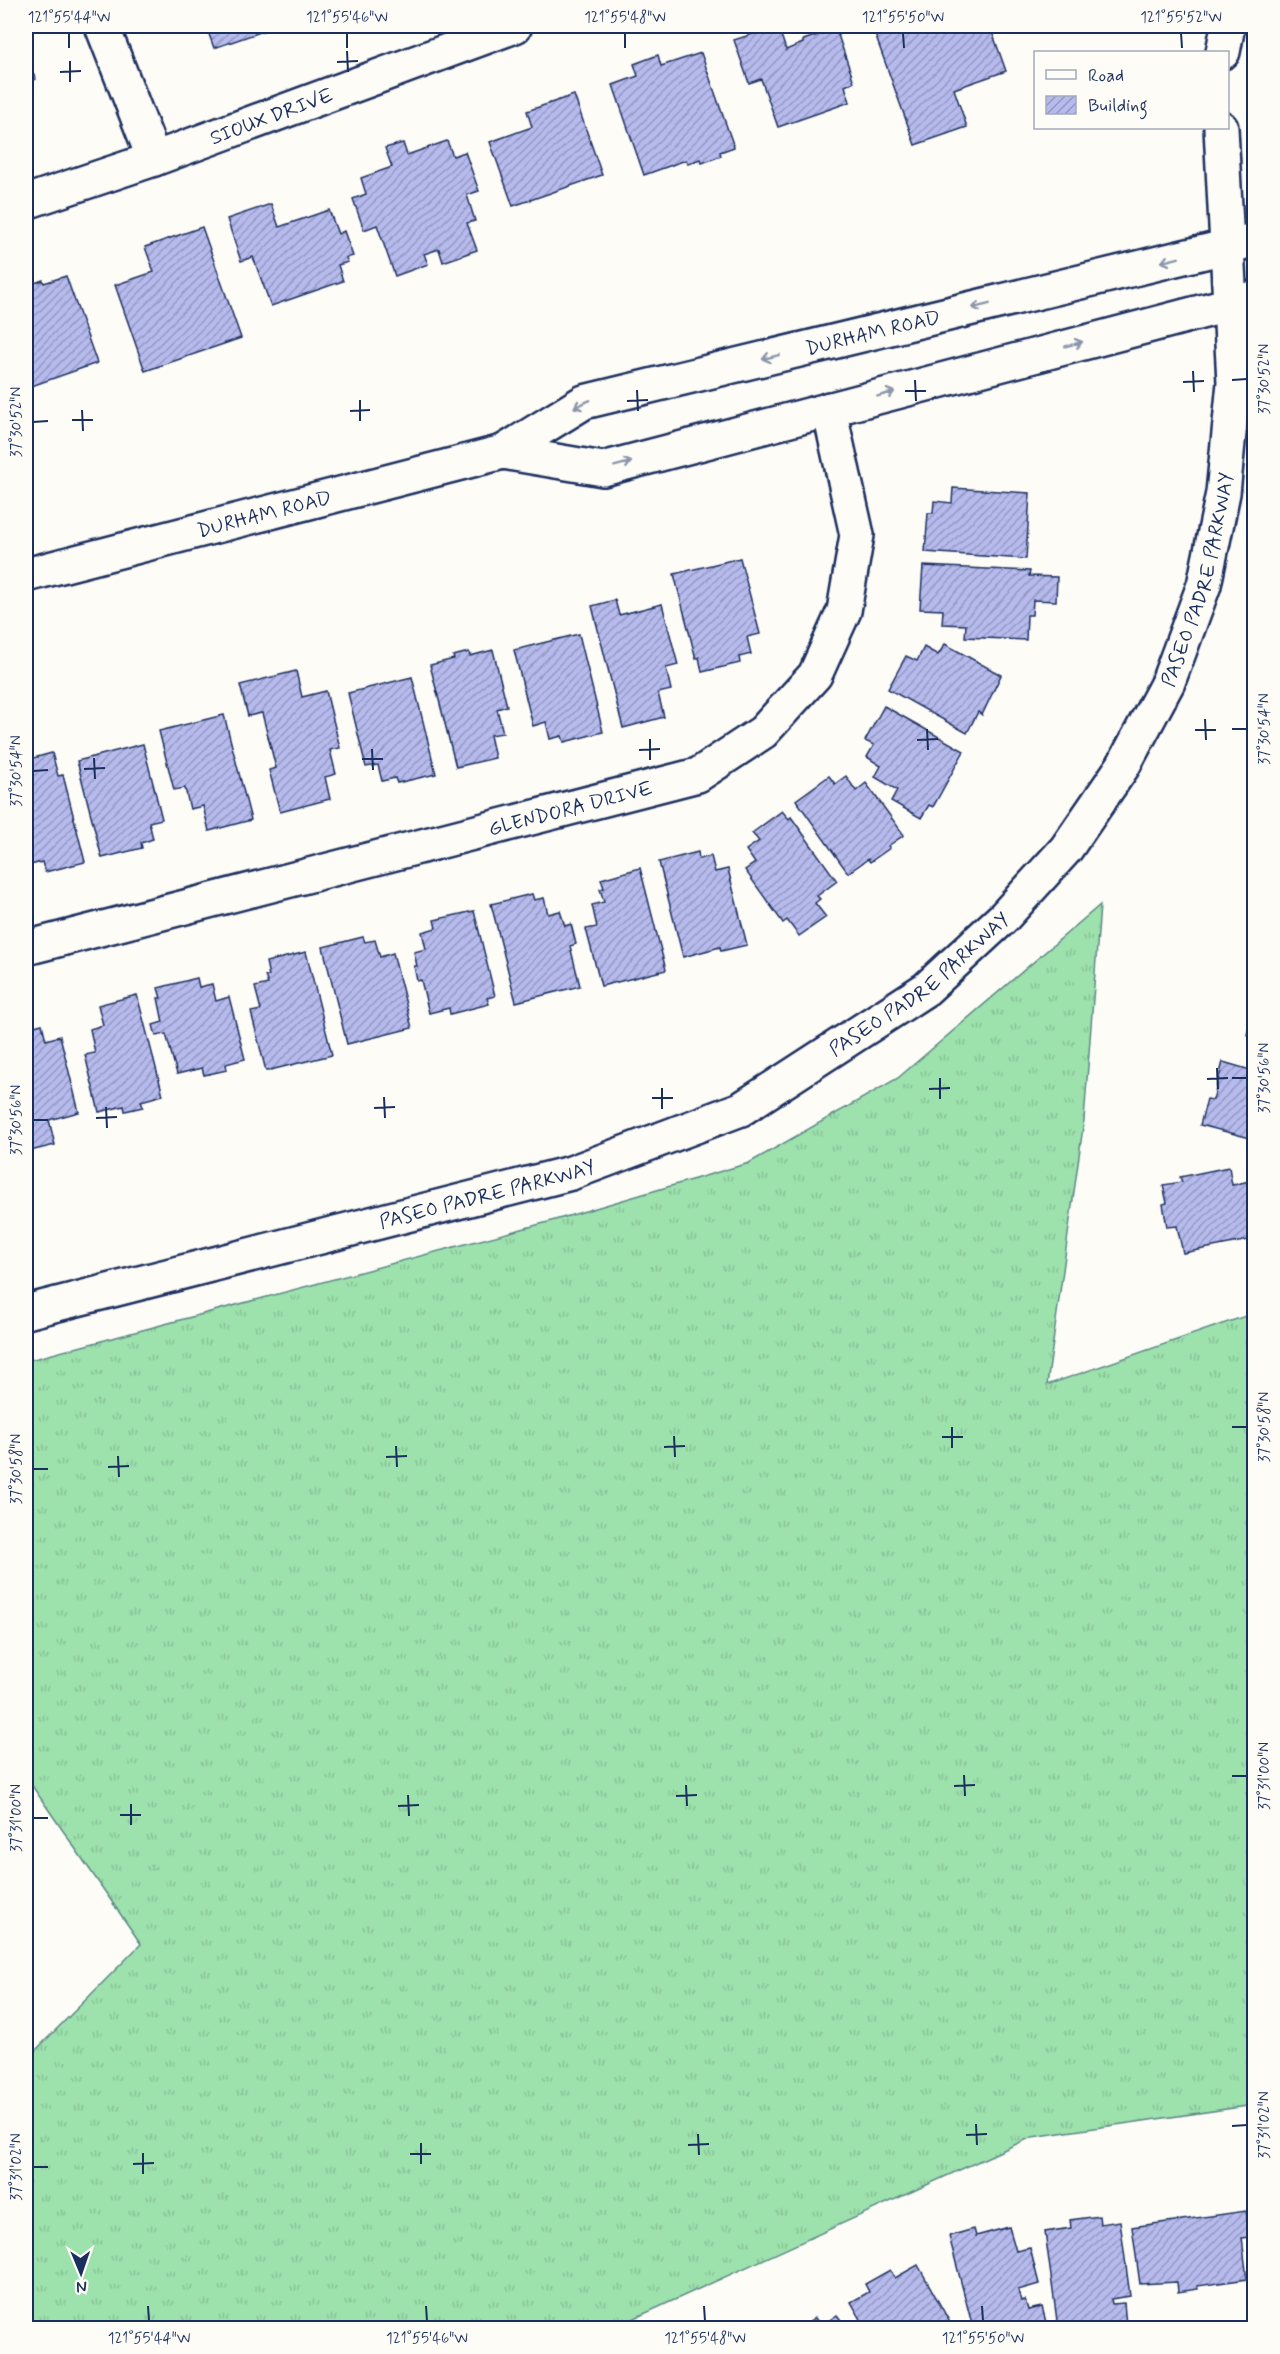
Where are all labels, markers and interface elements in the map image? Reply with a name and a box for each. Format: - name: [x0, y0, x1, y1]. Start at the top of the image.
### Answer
- text: 121°55'44"W: [28, 8, 110, 28]
- text: 121°55'46"W: [306, 8, 388, 28]
- text: 121°55'48"W: [584, 8, 666, 28]
- text: 121°55'50"W: [862, 8, 944, 28]
- text: 121°55'52"W: [1140, 8, 1222, 28]
- legend: [1034, 51, 1229, 129]
- text: Road: [1088, 64, 1124, 88]
- street label: SIOUX DRIVE: [206, 82, 337, 152]
- text: Building: [1088, 94, 1148, 120]
- one-way arrow: [1161, 255, 1180, 267]
- one-way arrow: [971, 300, 990, 312]
- street label: DURHAM ROAD: [803, 304, 943, 363]
- one-way arrow: [1065, 338, 1084, 350]
- text: 37°30'52"N: [1255, 344, 1275, 414]
- one-way arrow: [761, 351, 780, 363]
- text: 37°30'52"N: [7, 387, 27, 457]
- one-way arrow: [876, 388, 895, 399]
- one-way arrow: [573, 399, 591, 411]
- one-way arrow: [613, 458, 632, 469]
- street label: PASEO PADRE PARKWAY: [1155, 471, 1240, 691]
- street label: DURHAM ROAD: [194, 485, 335, 545]
- text: 37°30'54"N: [1255, 693, 1275, 765]
- text: 37°30'54"N: [7, 735, 27, 807]
- street label: GLENDORA DRIVE: [486, 775, 656, 843]
- street label: PASEO PADRE PARKWAY: [824, 907, 1016, 1063]
- text: 37°30'56"N: [1255, 1043, 1275, 1113]
- text: 37°30'56"N: [7, 1085, 27, 1155]
- street label: PASEO PADRE PARKWAY: [377, 1153, 599, 1236]
- text: 37°30'58"N: [1255, 1392, 1275, 1462]
- text: 37°30'58"N: [7, 1434, 27, 1504]
- text: 37°31'00"N: [1255, 1742, 1275, 1810]
- text: 37°31'00"N: [7, 1784, 27, 1852]
- text: 37°31'02"N: [1255, 2091, 1275, 2159]
- text: 37°31'02"N: [7, 2133, 27, 2201]
- north arrow: [51, 2243, 111, 2303]
- text: N: [76, 2276, 87, 2297]
- text: 121°55'44"W: [108, 2329, 190, 2349]
- text: 121°55'46"W: [386, 2329, 468, 2349]
- text: 121°55'48"W: [664, 2329, 746, 2349]
- text: 121°55'50"W: [942, 2329, 1024, 2349]

